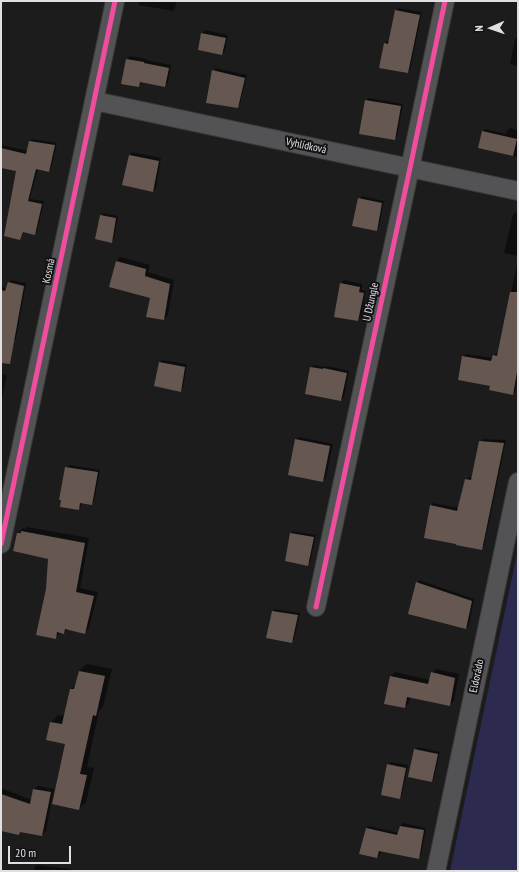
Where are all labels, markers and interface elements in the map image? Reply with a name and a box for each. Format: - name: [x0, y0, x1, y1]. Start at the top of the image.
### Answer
- north arrow: [471, 8, 511, 48]
- text: N: [472, 25, 486, 32]
- street label: Vyhlídková: [285, 135, 327, 157]
- street label: Kosmá: [40, 257, 58, 285]
- street label: U Džungle: [360, 282, 382, 322]
- street label: Eldorádo: [467, 658, 487, 694]
- scale bar: [10, 838, 73, 864]
- text: 20 m: [15, 845, 36, 860]

